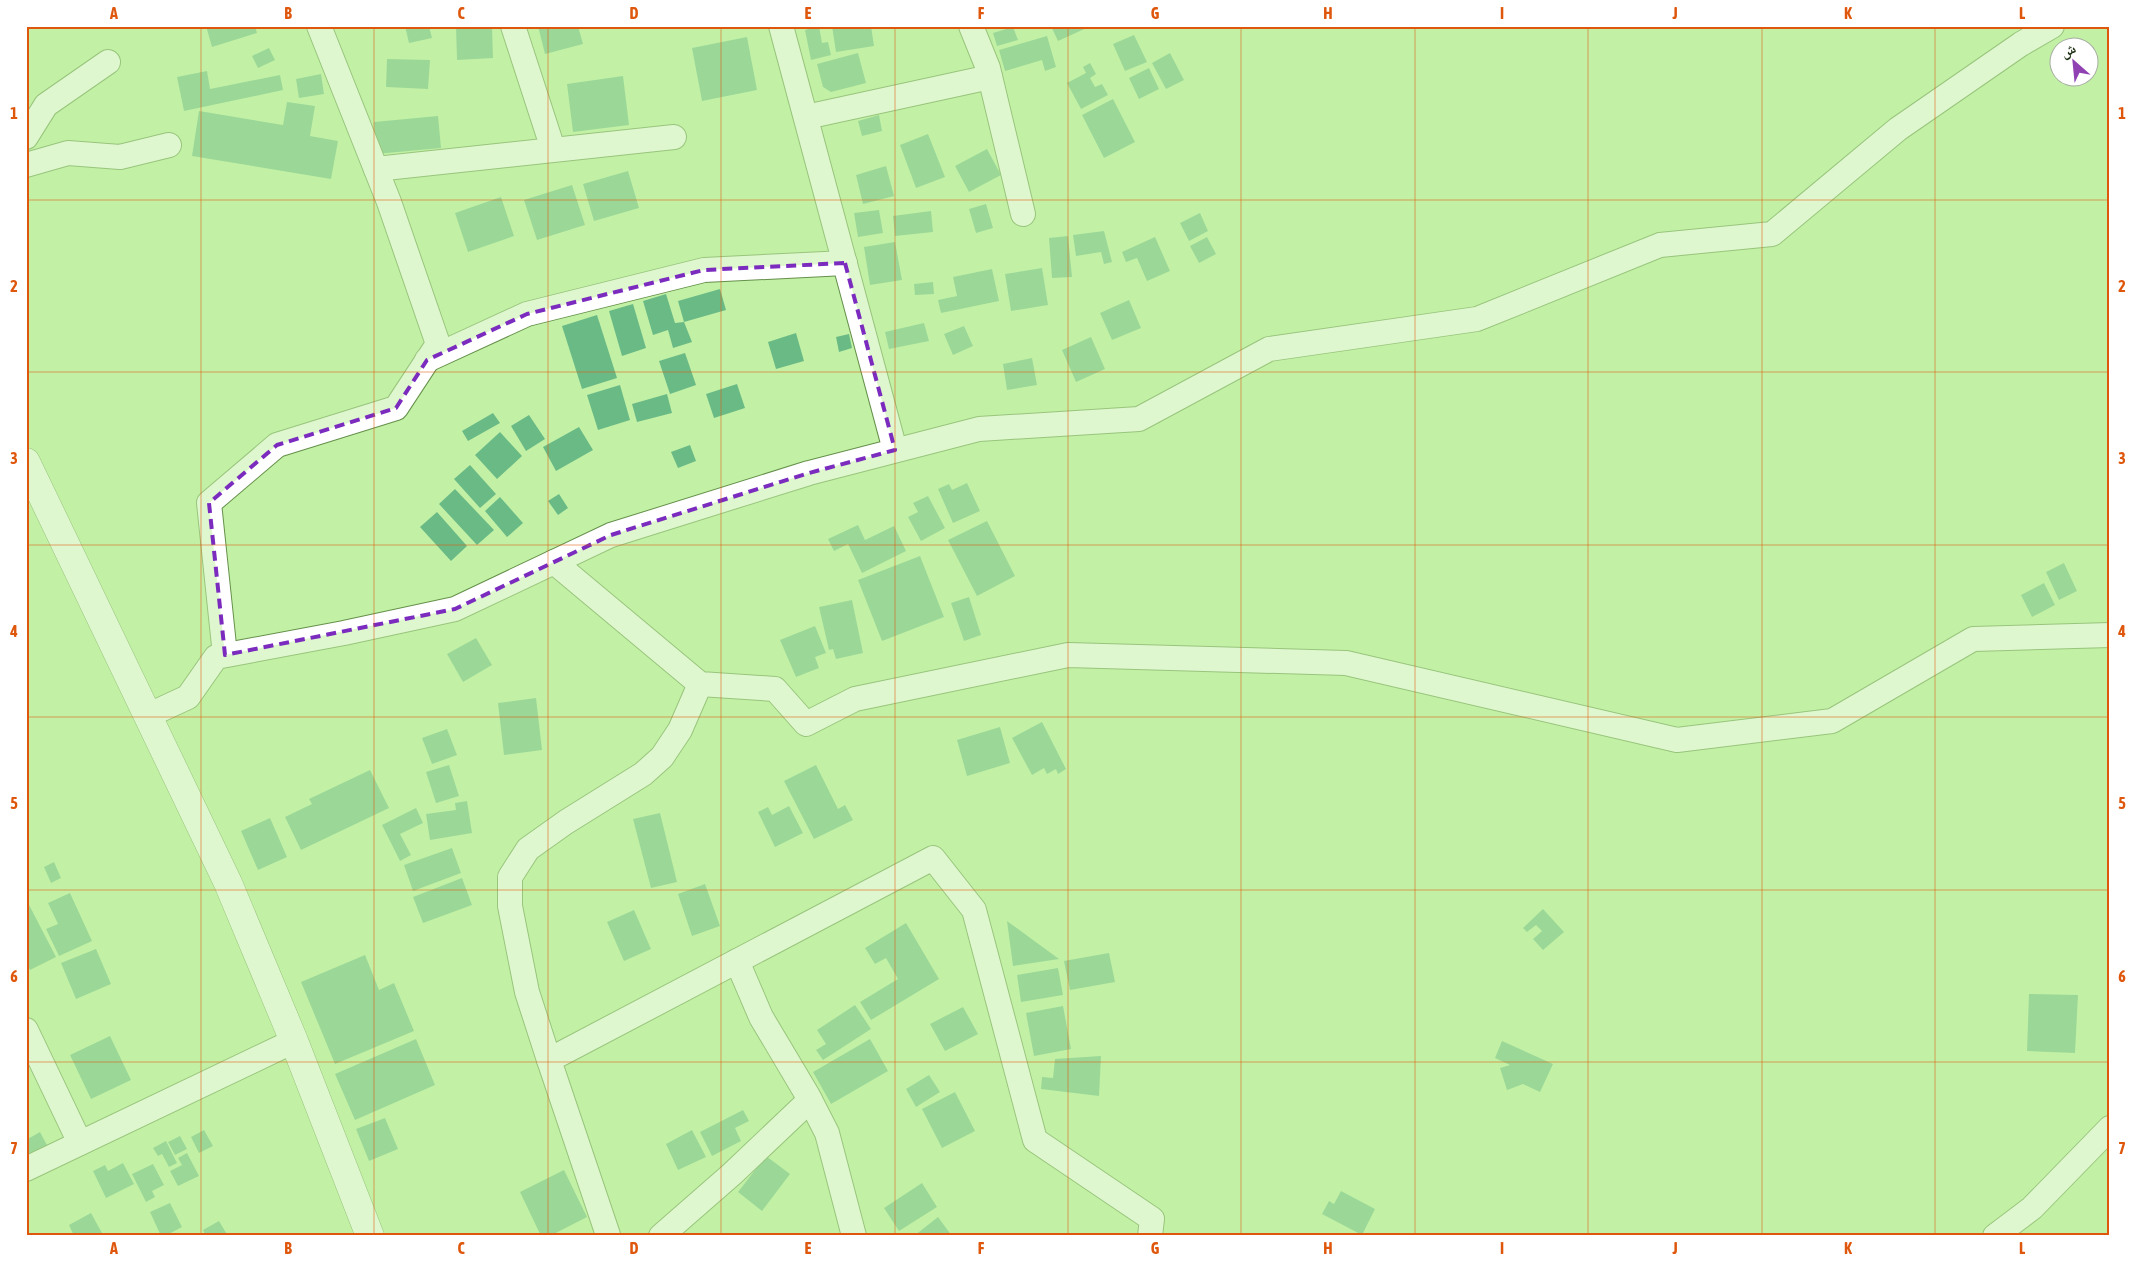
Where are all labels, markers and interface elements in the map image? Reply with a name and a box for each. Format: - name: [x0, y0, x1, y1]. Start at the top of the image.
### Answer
- text: A: [109, 4, 118, 22]
- text: B: [284, 4, 292, 22]
- text: C: [457, 4, 465, 22]
- text: D: [630, 4, 639, 22]
- text: E: [805, 4, 812, 22]
- text: F: [978, 4, 985, 22]
- text: G: [1151, 4, 1160, 22]
- text: H: [1323, 4, 1333, 22]
- text: I: [1500, 4, 1504, 22]
- text: J: [1671, 4, 1678, 22]
- text: K: [1844, 4, 1852, 22]
- text: L: [2019, 4, 2026, 22]
- north arrow: [2048, 38, 2098, 88]
- text: ش: [2058, 40, 2079, 62]
- text: 1: [10, 104, 18, 122]
- text: 1: [2118, 104, 2126, 122]
- text: 2: [10, 277, 18, 295]
- text: 2: [2118, 277, 2126, 295]
- text: 3: [10, 449, 18, 467]
- text: 3: [2118, 449, 2126, 467]
- text: 4: [9, 622, 18, 640]
- text: 4: [2117, 622, 2126, 640]
- text: 5: [10, 794, 18, 812]
- text: 5: [2118, 794, 2126, 812]
- text: 6: [10, 967, 18, 985]
- text: 6: [2118, 967, 2126, 985]
- text: 7: [10, 1139, 18, 1157]
- text: 7: [2118, 1139, 2126, 1157]
- text: A: [109, 1239, 118, 1257]
- text: B: [284, 1239, 292, 1257]
- text: C: [457, 1239, 465, 1257]
- text: D: [630, 1239, 639, 1257]
- text: E: [805, 1239, 812, 1257]
- text: F: [978, 1239, 985, 1257]
- text: G: [1151, 1239, 1160, 1257]
- text: H: [1323, 1239, 1333, 1257]
- text: I: [1500, 1239, 1504, 1257]
- text: J: [1671, 1239, 1678, 1257]
- text: K: [1844, 1239, 1852, 1257]
- text: L: [2019, 1239, 2026, 1257]

